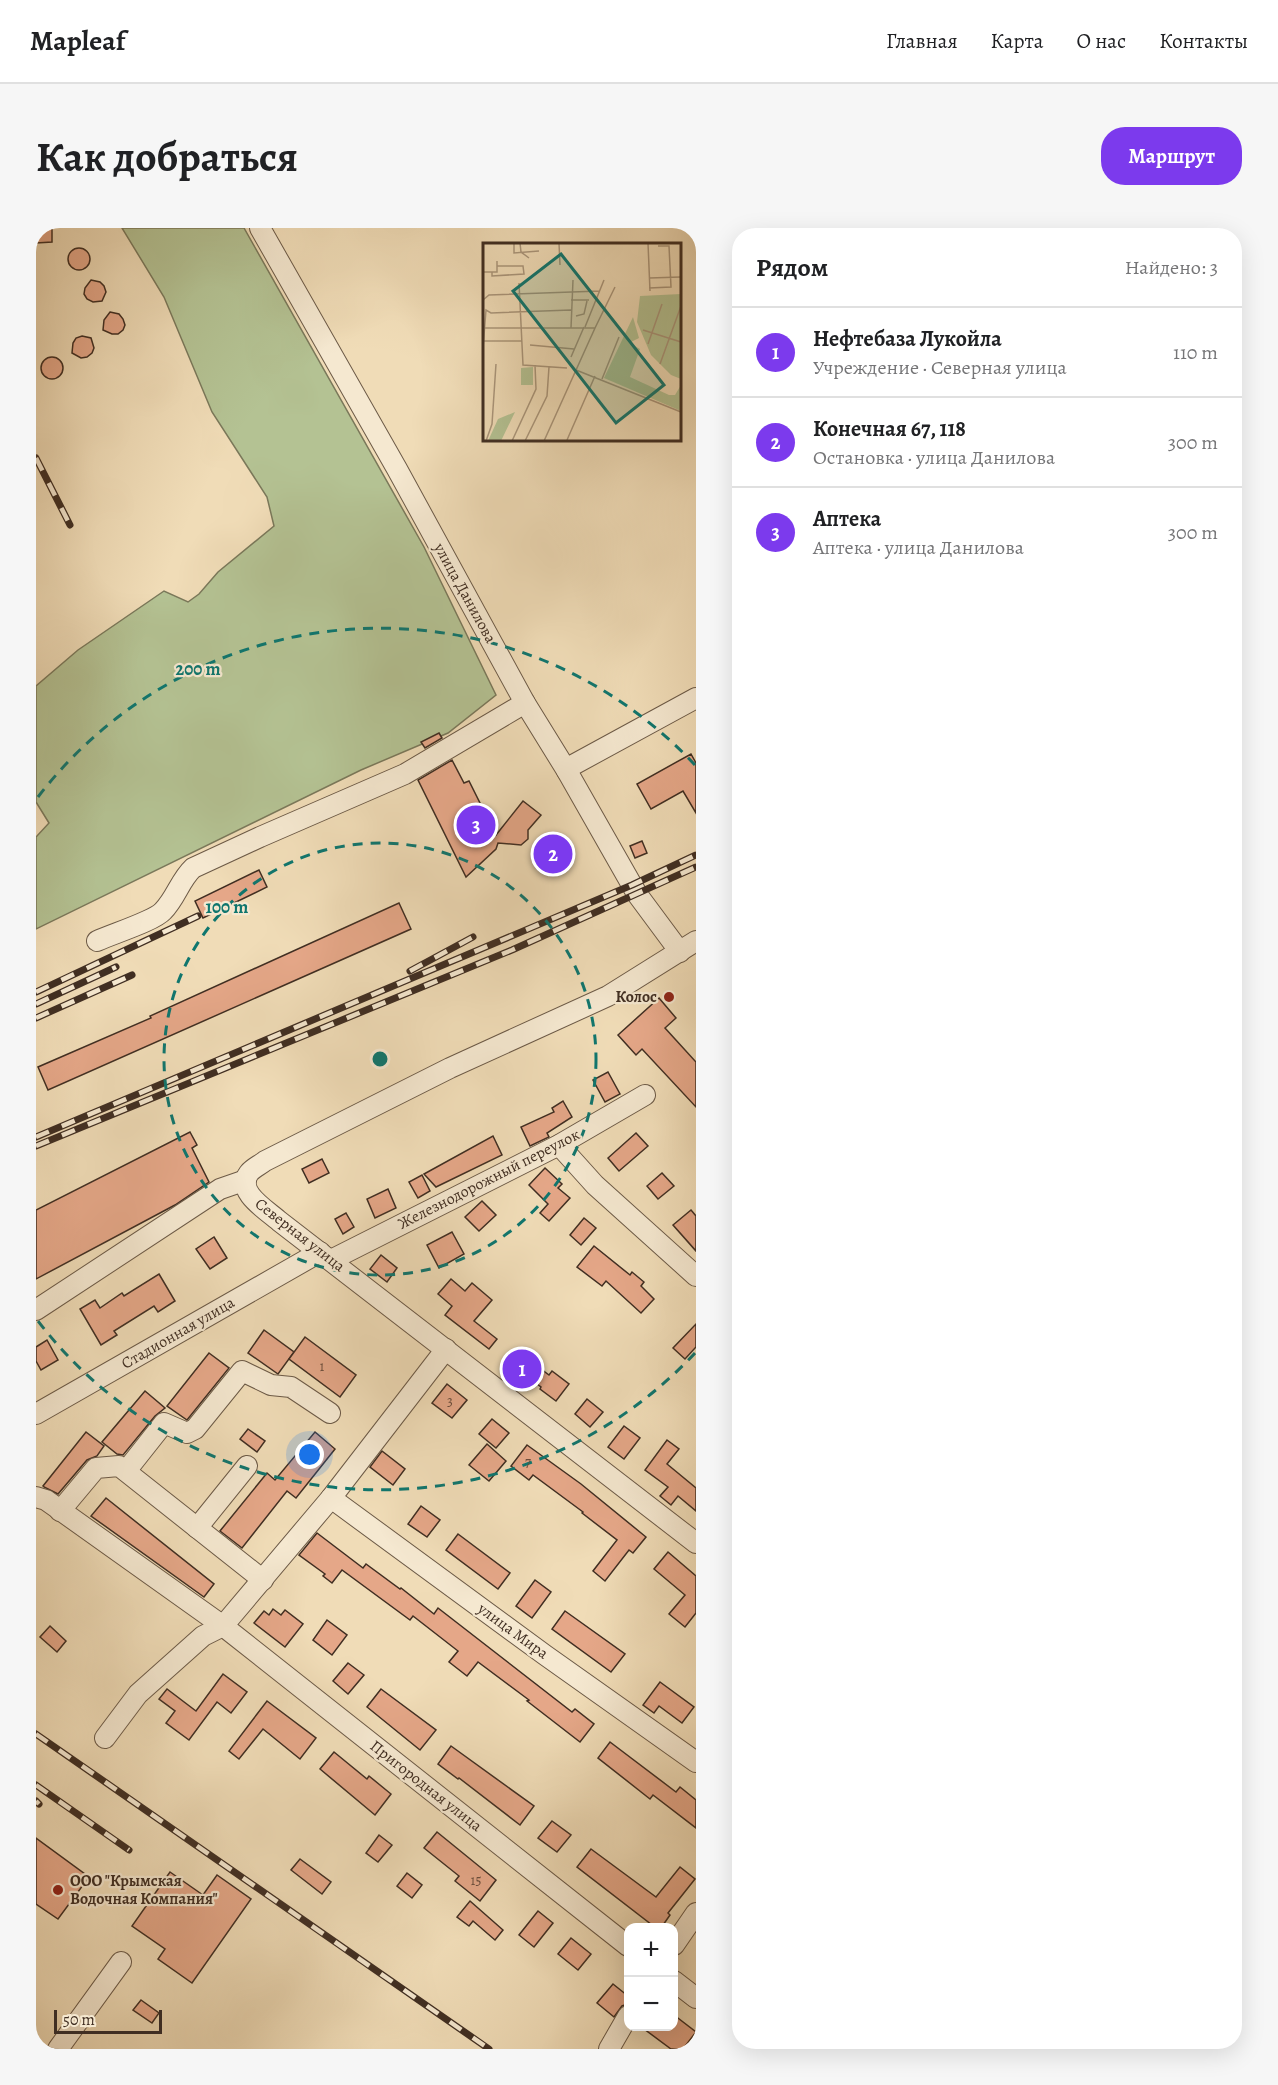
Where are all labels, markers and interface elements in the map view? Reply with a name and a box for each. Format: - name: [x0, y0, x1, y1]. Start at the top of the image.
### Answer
- text: Mapleaf: [30, 22, 125, 60]
- text: Главная: [886, 27, 958, 55]
- text: Карта: [991, 27, 1043, 55]
- text: О нас: [1076, 27, 1126, 55]
- text: Контакты: [1159, 27, 1248, 55]
- button: Маршрут: [1101, 127, 1242, 185]
- text: Как добраться: [36, 128, 298, 185]
- inset map: [483, 243, 681, 441]
- text: Рядом: [756, 250, 828, 285]
- text: Найдено: 3: [1125, 254, 1218, 281]
- text: Нефтебаза Лукойла: [813, 324, 1002, 354]
- text: 1: [772, 339, 779, 366]
- text: 110 m: [1173, 339, 1218, 366]
- text: Учреждение · Северная улица: [813, 354, 1067, 381]
- text: Конечная 67, 118: [813, 414, 966, 444]
- text: 2: [771, 429, 780, 456]
- text: 300 m: [1168, 429, 1218, 456]
- text: Остановка · улица Данилова: [813, 444, 1055, 471]
- text: Аптека: [813, 504, 881, 534]
- text: 3: [771, 519, 780, 546]
- text: 300 m: [1168, 519, 1218, 546]
- text: Аптека · улица Данилова: [813, 534, 1024, 561]
- street label: улица Данилова: [428, 538, 502, 648]
- text: 200 m: [175, 657, 221, 681]
- pin: 3: [456, 802, 496, 848]
- pin: 2: [534, 832, 572, 876]
- text: 100 m: [206, 895, 248, 919]
- place label: Колос: [616, 986, 657, 1008]
- marker: Колос: [662, 990, 676, 1004]
- centre of rings: [370, 1049, 390, 1069]
- street label: Железнодорожный переулок: [394, 1123, 584, 1235]
- street label: Северная улица: [250, 1193, 350, 1278]
- street label: Стадионная улица: [117, 1291, 239, 1374]
- pin: 1: [502, 1346, 542, 1392]
- house number: 1: [320, 1357, 325, 1376]
- house number: 3: [447, 1392, 453, 1411]
- your location: [295, 1440, 324, 1469]
- house number: 7: [525, 1453, 531, 1472]
- street label: улица Мира: [472, 1597, 553, 1665]
- street label: Пригородная улица: [365, 1735, 487, 1837]
- place label: ООО "Крымская Водочная Компания": [70, 1870, 218, 1910]
- house number: 15: [471, 1871, 481, 1890]
- marker: ООО "Крымская Водочная Компания": [51, 1883, 65, 1897]
- map controls: [624, 1923, 678, 2031]
- button: +: [624, 1923, 678, 1977]
- button: −: [624, 1977, 678, 2031]
- scale bar: [54, 2007, 162, 2034]
- text: 50 m: [63, 2009, 95, 2031]

